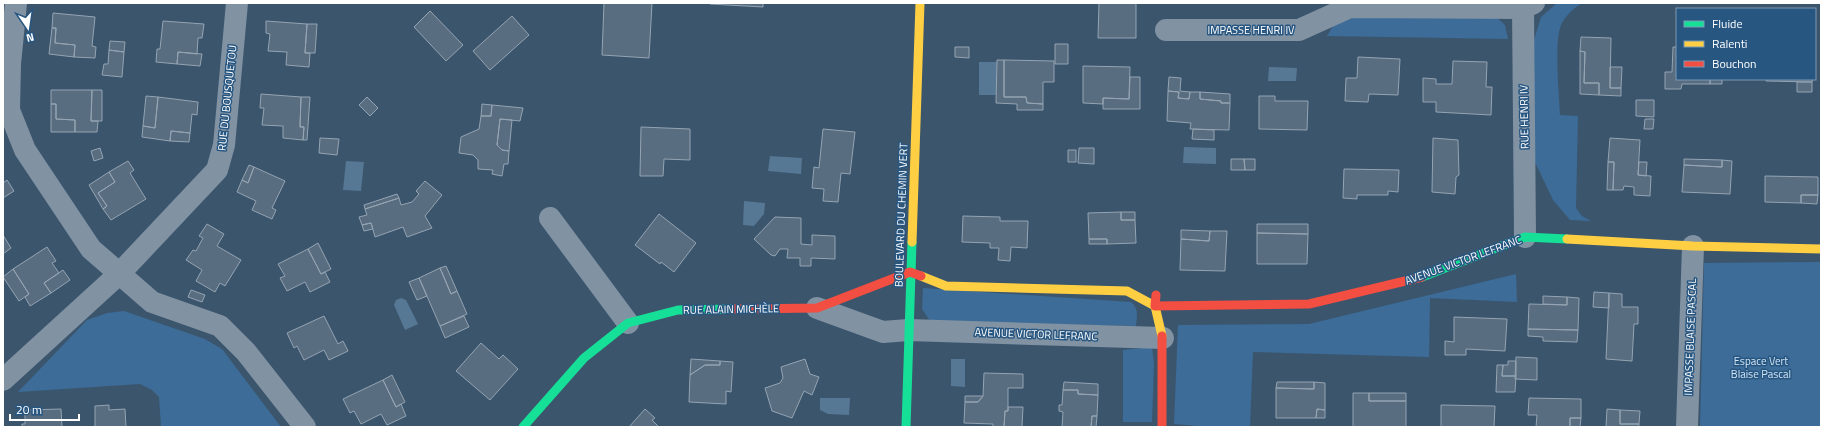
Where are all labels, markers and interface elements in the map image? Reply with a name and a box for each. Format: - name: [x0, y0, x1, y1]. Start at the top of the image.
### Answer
- north arrow: [8, 8, 48, 48]
- legend: [1676, 8, 1816, 80]
- text: Fluide: [1712, 14, 1743, 33]
- street label: IMPASSE HENRI IV: [1208, 22, 1295, 38]
- text: N: [25, 29, 36, 46]
- text: Ralenti: [1712, 34, 1747, 53]
- street label: RUE DU BOUSQUETOU: [213, 44, 241, 152]
- text: Bouchon: [1712, 54, 1757, 73]
- street label: RUE HENRI IV: [1515, 84, 1533, 149]
- street label: BOULEVARD DU CHEMIN VERT: [890, 142, 912, 287]
- street label: AVENUE VICTOR LEFRANC: [1403, 231, 1523, 288]
- street label: IMPASSE BLAISE PASCAL: [1680, 277, 1700, 396]
- street label: RUE ALAIN MICHÈLE: [683, 300, 779, 318]
- street label: AVENUE VICTOR LEFRANC: [974, 324, 1098, 344]
- park label: Espace Vert Blaise Pascal: [1731, 353, 1791, 382]
- scale bar: [10, 396, 79, 422]
- text: 20 m: [16, 400, 42, 419]

